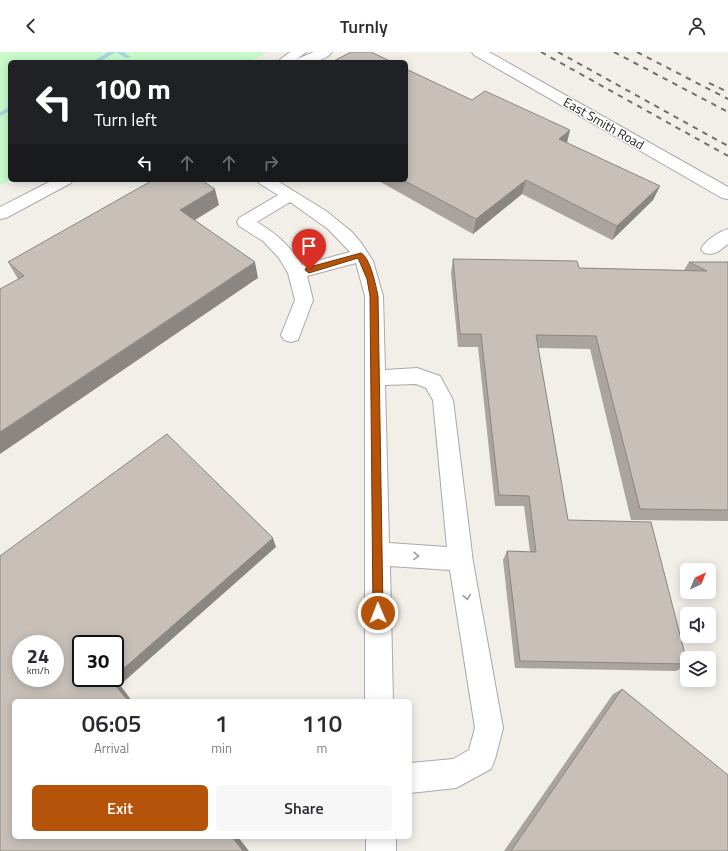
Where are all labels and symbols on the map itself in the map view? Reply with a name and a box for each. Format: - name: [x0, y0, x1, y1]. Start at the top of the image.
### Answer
- street label: East Smith Road: [560, 92, 648, 154]
- pin: [292, 229, 326, 270]
- one-way arrow: [413, 552, 419, 561]
- north arrow: [680, 563, 716, 599]
- position arrow: [357, 592, 399, 634]
- one-way arrow: [462, 594, 471, 600]
- speed limit sign: 30: [72, 635, 124, 687]

